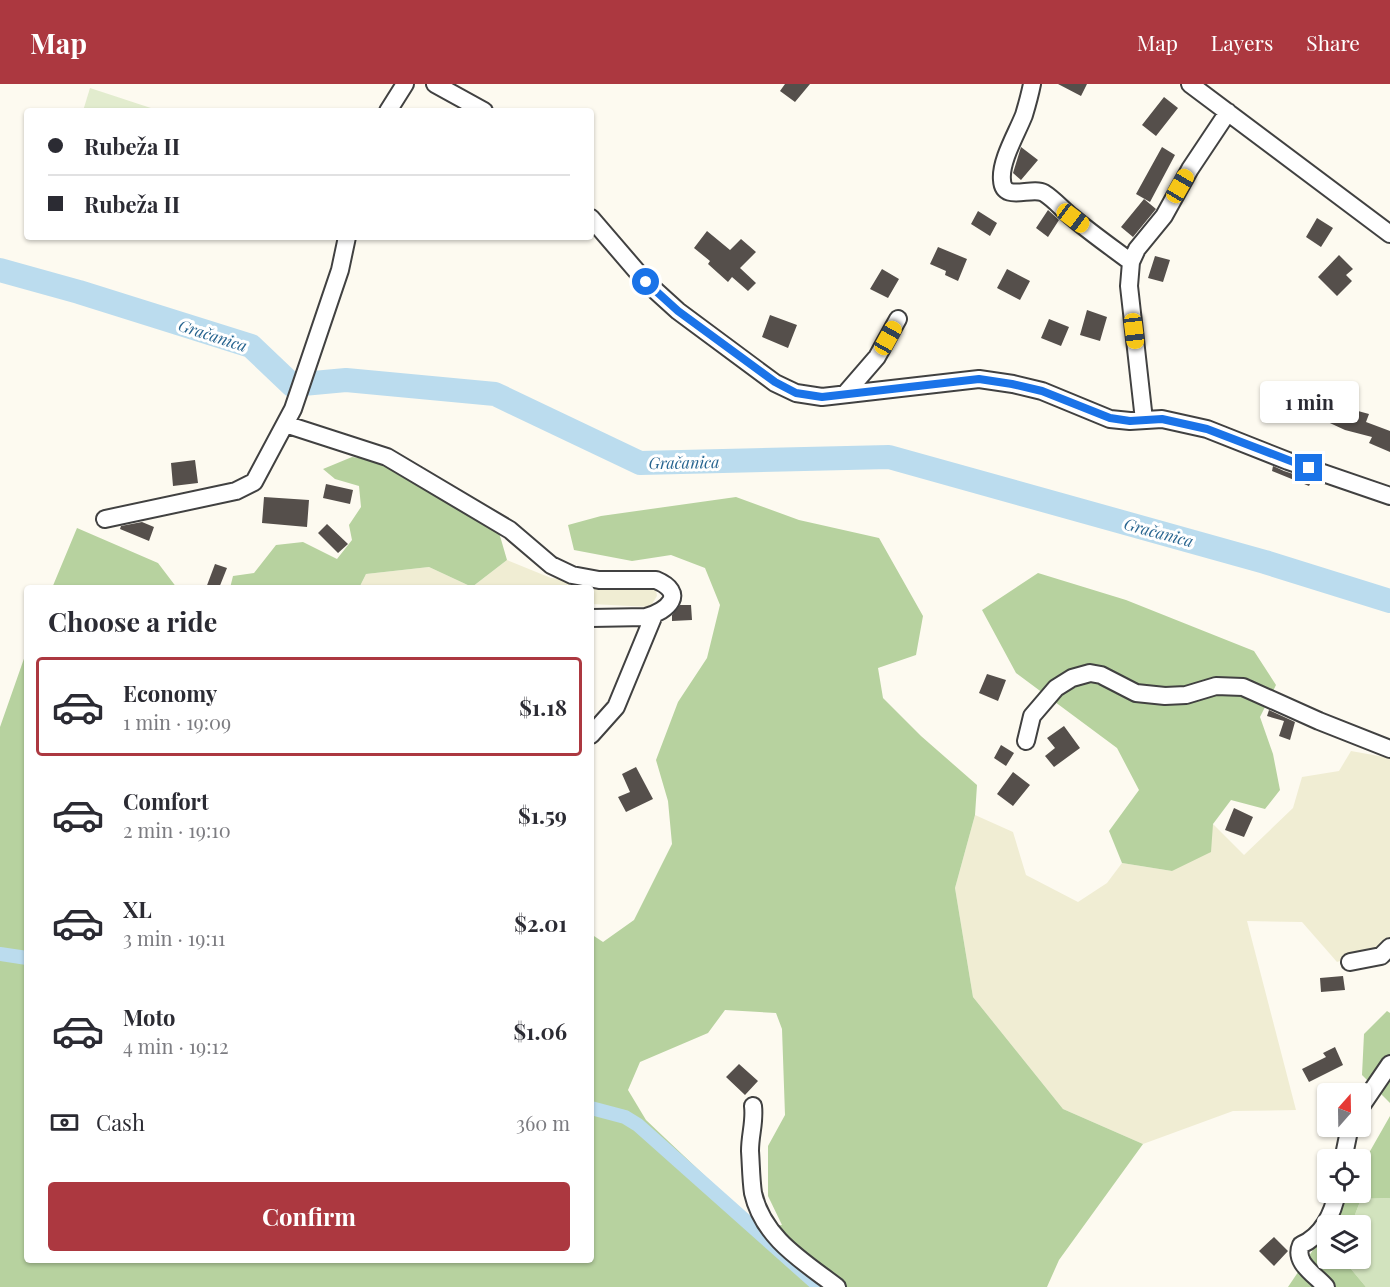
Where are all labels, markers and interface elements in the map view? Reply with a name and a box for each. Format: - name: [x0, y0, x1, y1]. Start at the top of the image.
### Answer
- text: Map: [30, 24, 87, 61]
- text: Map: [1137, 28, 1178, 56]
- text: Layers: [1211, 28, 1273, 56]
- text: Share: [1306, 28, 1360, 56]
- text: Rubeža II: [84, 131, 180, 161]
- car: [1163, 166, 1197, 206]
- text: Rubeža II: [84, 189, 180, 219]
- car: [1053, 200, 1093, 236]
- route start: [632, 268, 659, 295]
- car: [1123, 312, 1145, 350]
- water label: Gračanica: [176, 314, 250, 356]
- car: [871, 318, 905, 358]
- callout: 1 min: [1260, 381, 1358, 423]
- text: 1 min: [1285, 388, 1334, 415]
- water label: Gračanica: [648, 451, 720, 473]
- route end: [1295, 454, 1322, 481]
- water label: Gračanica: [1122, 513, 1196, 551]
- text: Choose a ride: [48, 603, 217, 639]
- text: Economy: [123, 678, 217, 708]
- icon: car: [51, 680, 105, 734]
- text: $1.18: [519, 692, 567, 722]
- text: 1 min · 19:09: [123, 708, 231, 735]
- text: Comfort: [123, 786, 209, 816]
- icon: car: [51, 788, 105, 842]
- text: $1.59: [518, 800, 567, 830]
- text: 2 min · 19:10: [123, 816, 231, 843]
- text: XL: [123, 894, 152, 924]
- icon: car: [51, 896, 105, 950]
- text: $2.01: [514, 908, 567, 938]
- text: 3 min · 19:11: [123, 924, 226, 951]
- text: Moto: [123, 1002, 176, 1032]
- icon: car: [51, 1004, 105, 1058]
- text: $1.06: [513, 1016, 567, 1046]
- text: 4 min · 19:12: [123, 1032, 229, 1059]
- north arrow: [1317, 1083, 1371, 1137]
- map controls: [1317, 1083, 1371, 1269]
- icon: cash: [48, 1106, 81, 1139]
- text: Cash: [96, 1107, 145, 1137]
- text: 360 m: [516, 1109, 570, 1136]
- button: locate: [1317, 1149, 1371, 1203]
- button: Confirm: [48, 1182, 570, 1251]
- button: layers: [1317, 1215, 1371, 1269]

